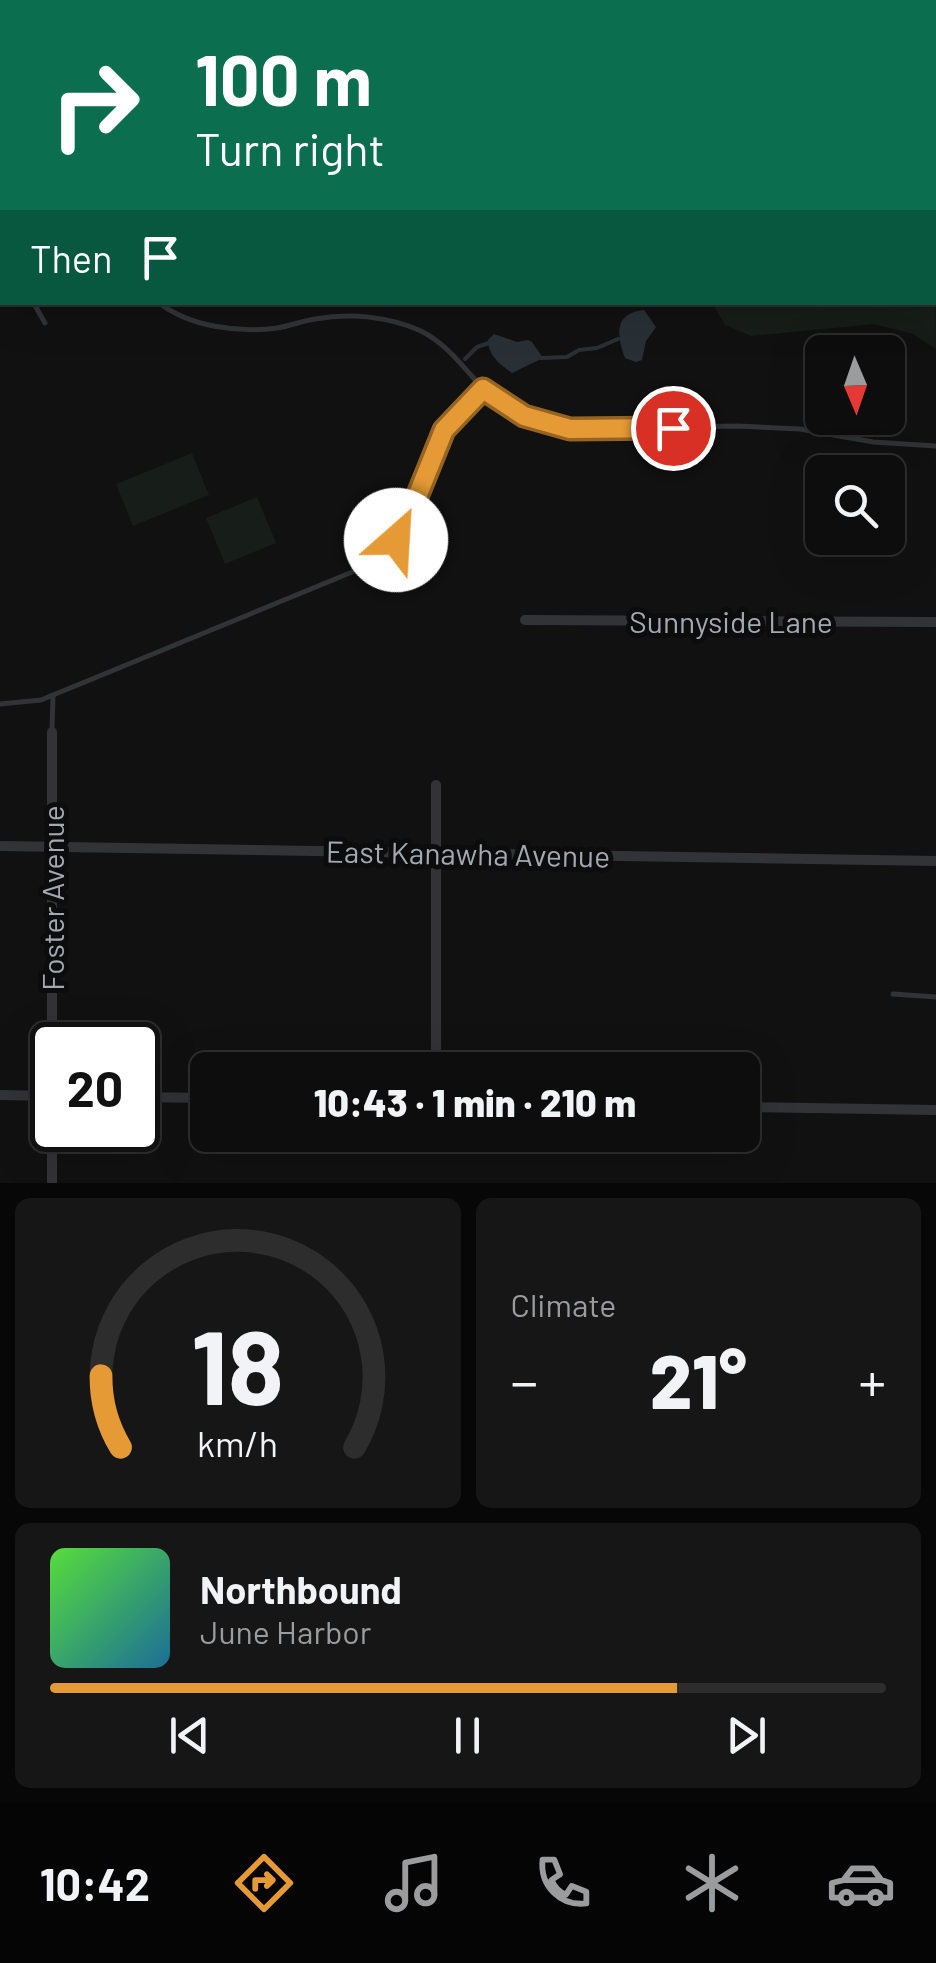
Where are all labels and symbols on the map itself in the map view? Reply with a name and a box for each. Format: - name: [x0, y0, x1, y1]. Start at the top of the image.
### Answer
- north arrow: [805, 335, 905, 435]
- pin: [631, 386, 716, 471]
- position arrow: [344, 488, 448, 592]
- street label: Sunnyside Lane: [629, 603, 833, 639]
- street label: Foster Avenue: [34, 805, 70, 991]
- street label: East Kanawha Avenue: [326, 833, 610, 873]
- speed limit sign: 20: [30, 1022, 160, 1152]

